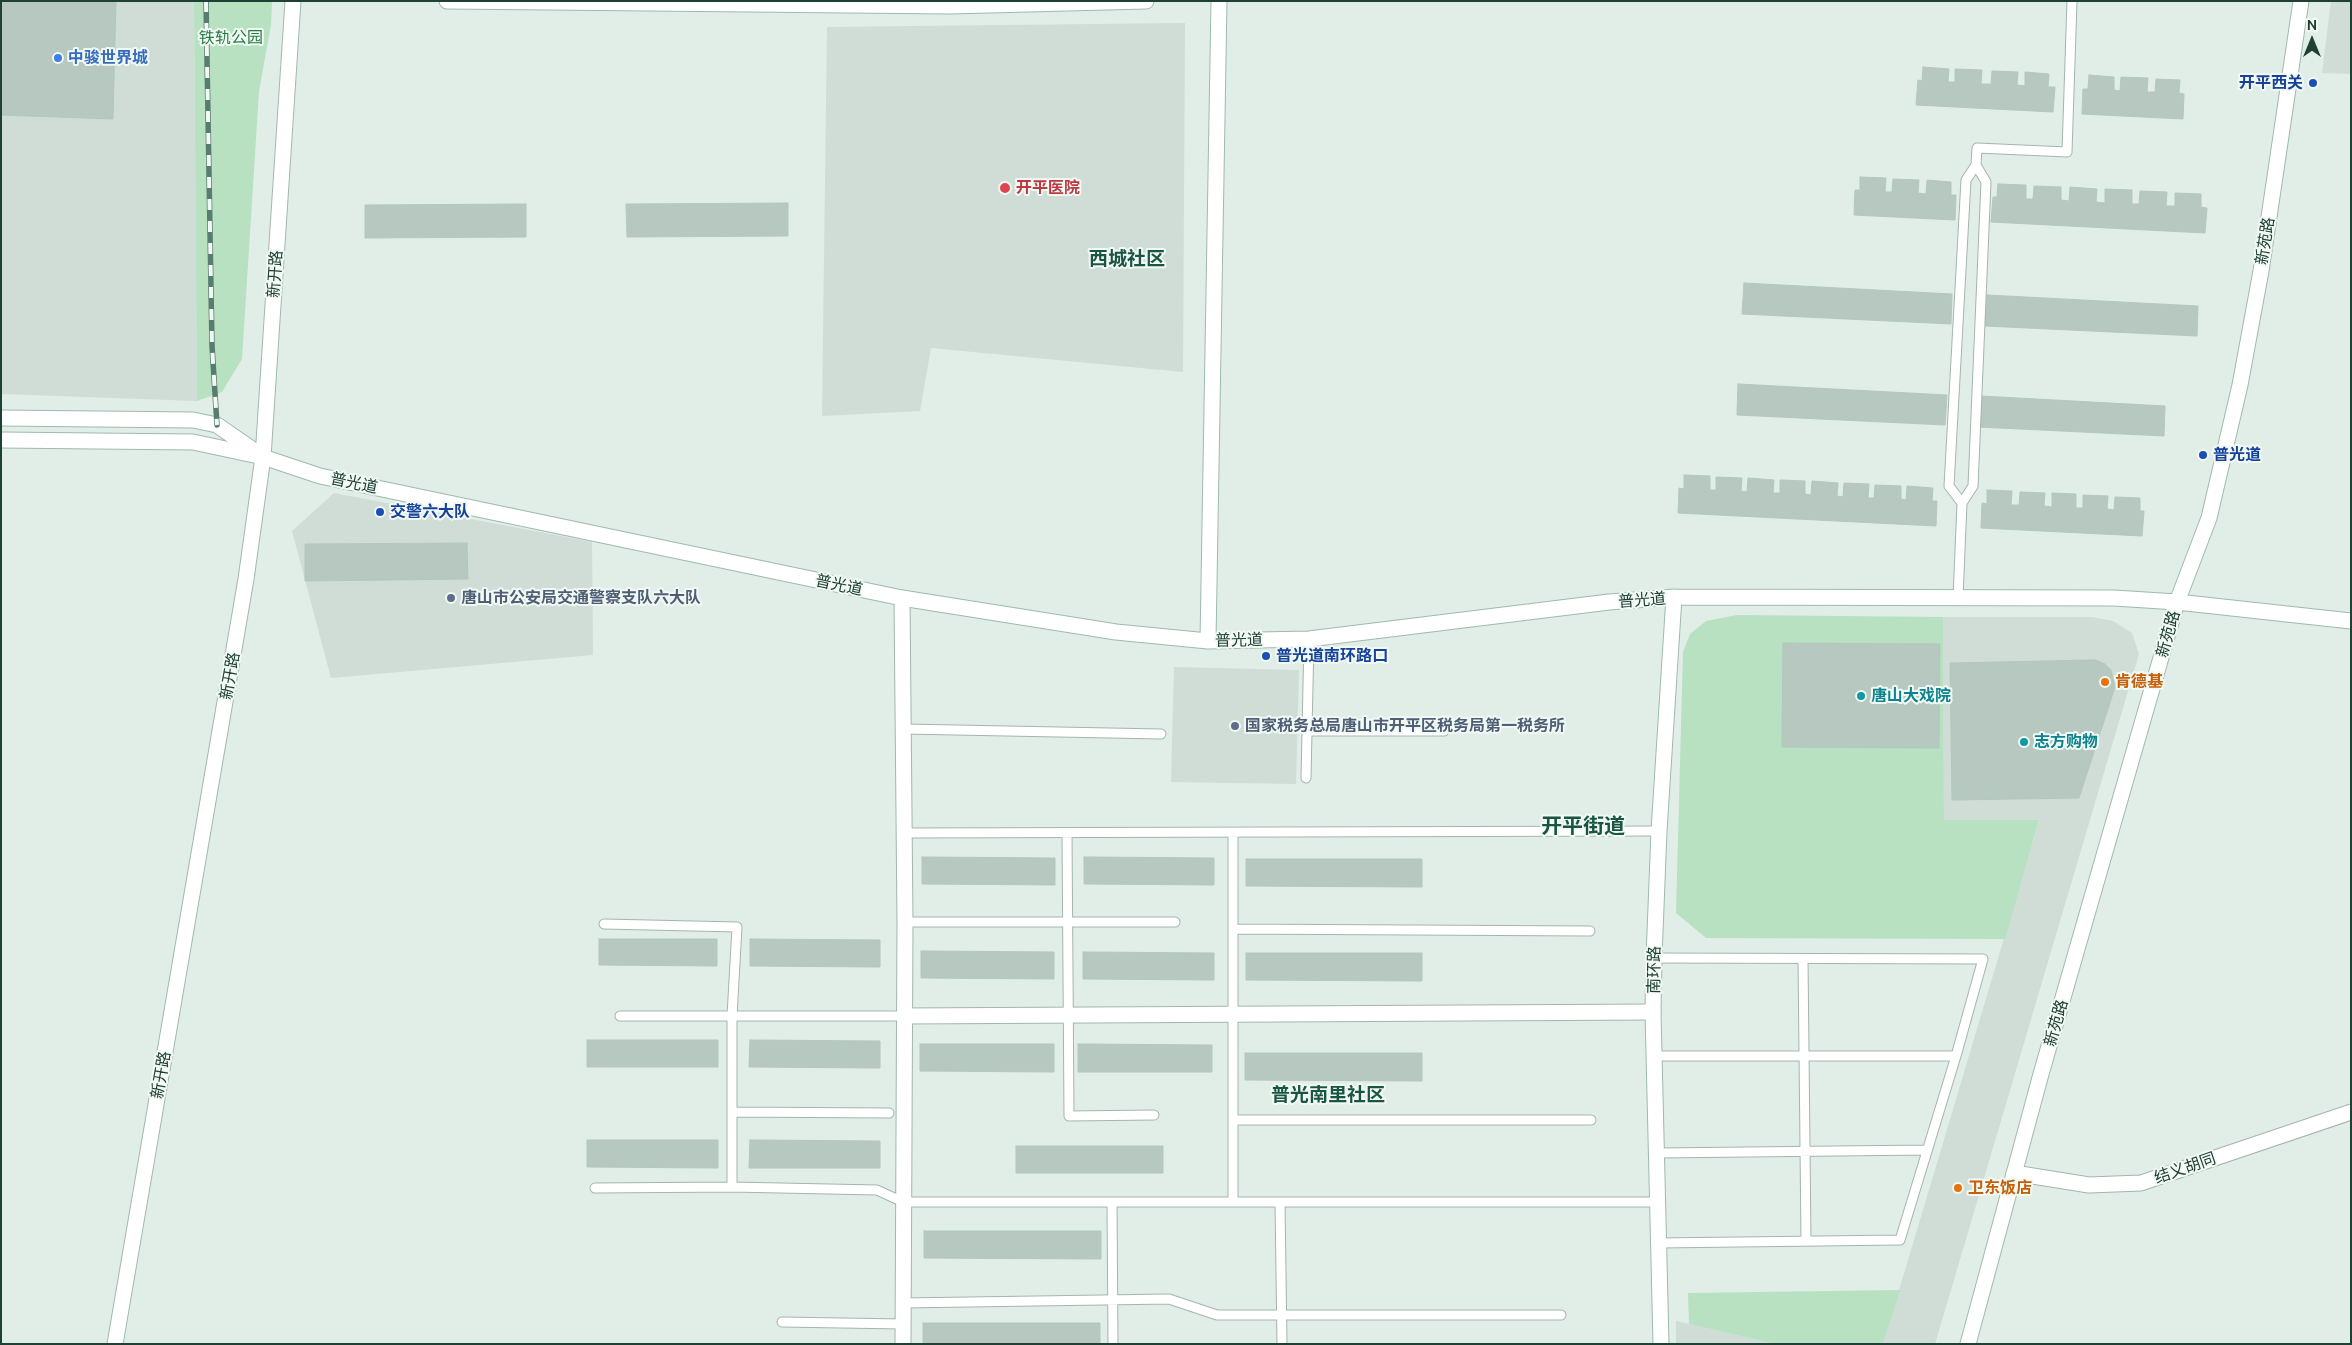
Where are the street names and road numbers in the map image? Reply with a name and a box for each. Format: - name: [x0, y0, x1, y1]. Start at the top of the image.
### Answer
- street label: 新苑路: [2252, 216, 2278, 266]
- street label: 新开路: [264, 249, 286, 299]
- street label: 普光道: [329, 469, 379, 497]
- street label: 普光道: [814, 571, 864, 599]
- street label: 普光道: [1617, 589, 1667, 611]
- street label: 新苑路: [2152, 608, 2184, 660]
- street label: 普光道: [1215, 630, 1263, 650]
- street label: 新开路: [216, 651, 244, 701]
- street label: 南环路: [1644, 946, 1664, 994]
- street label: 新苑路: [2040, 997, 2072, 1049]
- street label: 新开路: [147, 1050, 175, 1100]
- street label: 结义胡同: [2152, 1149, 2218, 1187]

